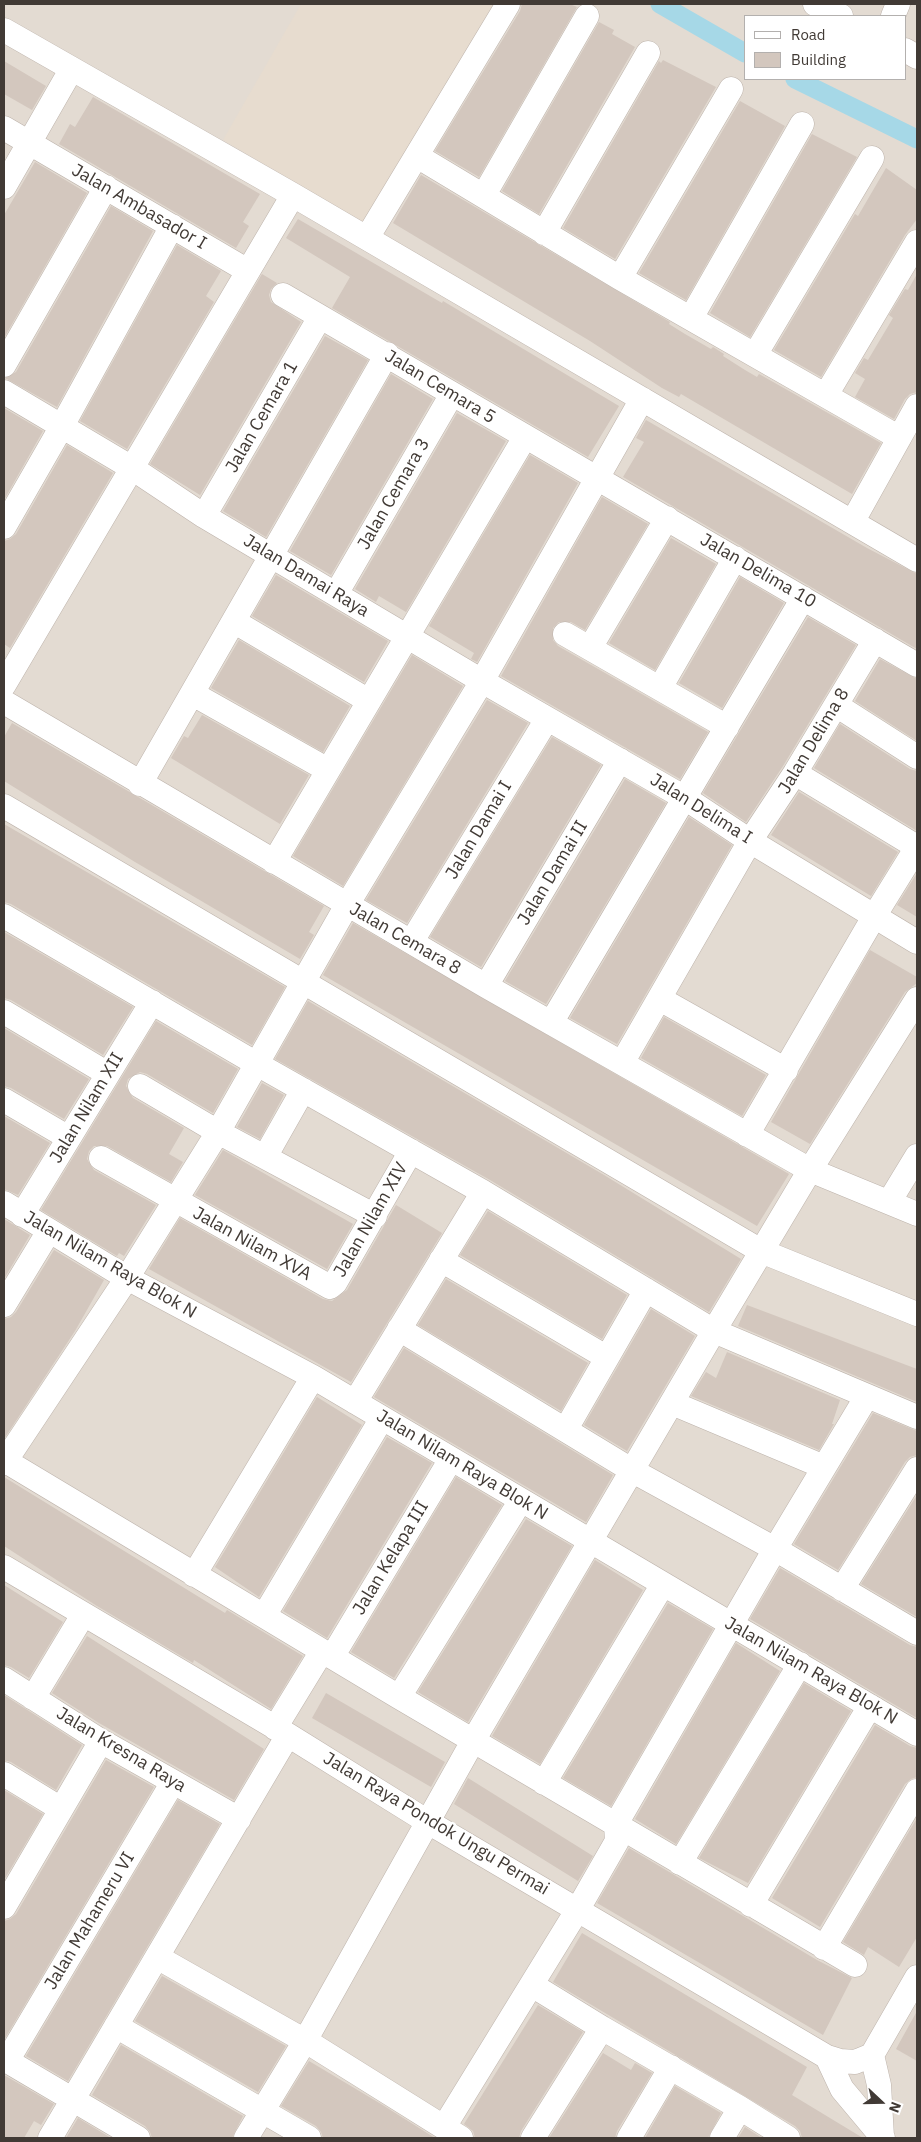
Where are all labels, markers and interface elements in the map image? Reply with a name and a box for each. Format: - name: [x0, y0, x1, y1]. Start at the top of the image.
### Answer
- legend: [744, 15, 906, 80]
- text: Road: [791, 25, 826, 44]
- text: Building: [791, 50, 846, 69]
- street label: Jalan Ambasador I: [68, 160, 210, 254]
- street label: Jalan Cemara 5: [381, 345, 499, 429]
- street label: Jalan Cemara 1: [221, 357, 303, 477]
- street label: Jalan Cemara 3: [353, 434, 435, 554]
- street label: Jalan Delima 10: [696, 529, 820, 613]
- street label: Jalan Damai Raya: [239, 530, 373, 622]
- street label: Jalan Delima 8: [774, 684, 854, 798]
- street label: Jalan Delima I: [646, 769, 756, 849]
- street label: Jalan Damai I: [441, 777, 517, 883]
- street label: Jalan Damai II: [513, 817, 593, 929]
- street label: Jalan Cemara 8: [345, 898, 465, 980]
- street label: Jalan Nilam XII: [46, 1049, 128, 1167]
- street label: Jalan Nilam XIV: [329, 1159, 413, 1281]
- street label: Jalan Nilam XVA: [189, 1202, 315, 1286]
- street label: Jalan Nilam Raya Blok N: [20, 1207, 200, 1323]
- street label: Jalan Nilam Raya Blok N: [372, 1405, 552, 1525]
- street label: Jalan Kelapa III: [349, 1497, 433, 1619]
- street label: Jalan Nilam Raya Blok N: [721, 1613, 901, 1729]
- street label: Jalan Kresna Raya: [52, 1703, 190, 1797]
- street label: Jalan Raya Pondok Ungu Permai: [319, 1748, 553, 1900]
- street label: Jalan Mahameru VI: [40, 1848, 140, 1994]
- north arrow: [856, 2077, 906, 2127]
- text: N: [885, 2099, 905, 2115]

